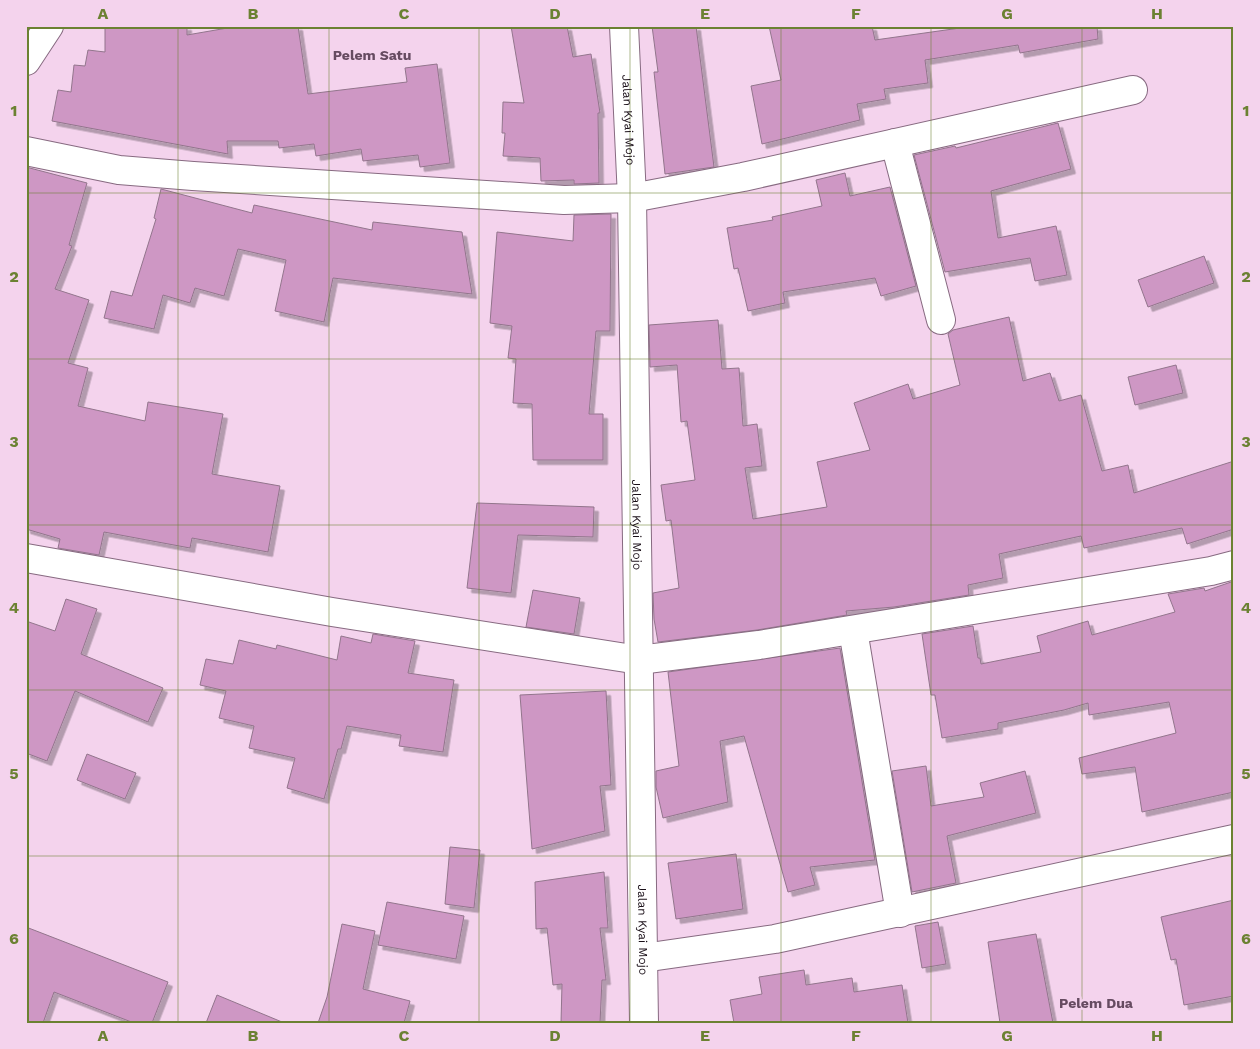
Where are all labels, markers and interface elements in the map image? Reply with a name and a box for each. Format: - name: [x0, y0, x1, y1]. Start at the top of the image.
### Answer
- text: A: [98, 4, 109, 23]
- text: B: [248, 4, 259, 23]
- text: C: [399, 4, 410, 23]
- text: D: [549, 4, 561, 23]
- text: E: [700, 4, 710, 23]
- text: F: [851, 4, 861, 23]
- text: G: [1001, 4, 1013, 23]
- text: H: [1151, 4, 1163, 23]
- district label: Pelem Satu: [333, 47, 411, 63]
- street label: Jalan Kyai Mojo: [619, 74, 637, 165]
- text: 1: [11, 101, 17, 120]
- text: 1: [1243, 101, 1249, 120]
- text: 2: [9, 267, 19, 286]
- text: 2: [1241, 267, 1251, 286]
- text: 3: [9, 432, 19, 451]
- text: 3: [1241, 432, 1251, 451]
- street label: Jalan Kyai Mojo: [629, 479, 644, 570]
- text: 4: [9, 598, 19, 617]
- text: 4: [1241, 598, 1251, 617]
- text: 5: [9, 764, 19, 783]
- text: 5: [1241, 764, 1251, 783]
- street label: Jalan Kyai Mojo: [635, 884, 650, 975]
- text: 6: [9, 929, 19, 948]
- text: 6: [1241, 929, 1251, 948]
- district label: Pelem Dua: [1059, 995, 1134, 1011]
- text: A: [98, 1026, 109, 1045]
- text: B: [248, 1026, 259, 1045]
- text: C: [399, 1026, 410, 1045]
- text: D: [549, 1026, 561, 1045]
- text: E: [700, 1026, 710, 1045]
- text: F: [851, 1026, 861, 1045]
- text: G: [1001, 1026, 1013, 1045]
- text: H: [1151, 1026, 1163, 1045]

